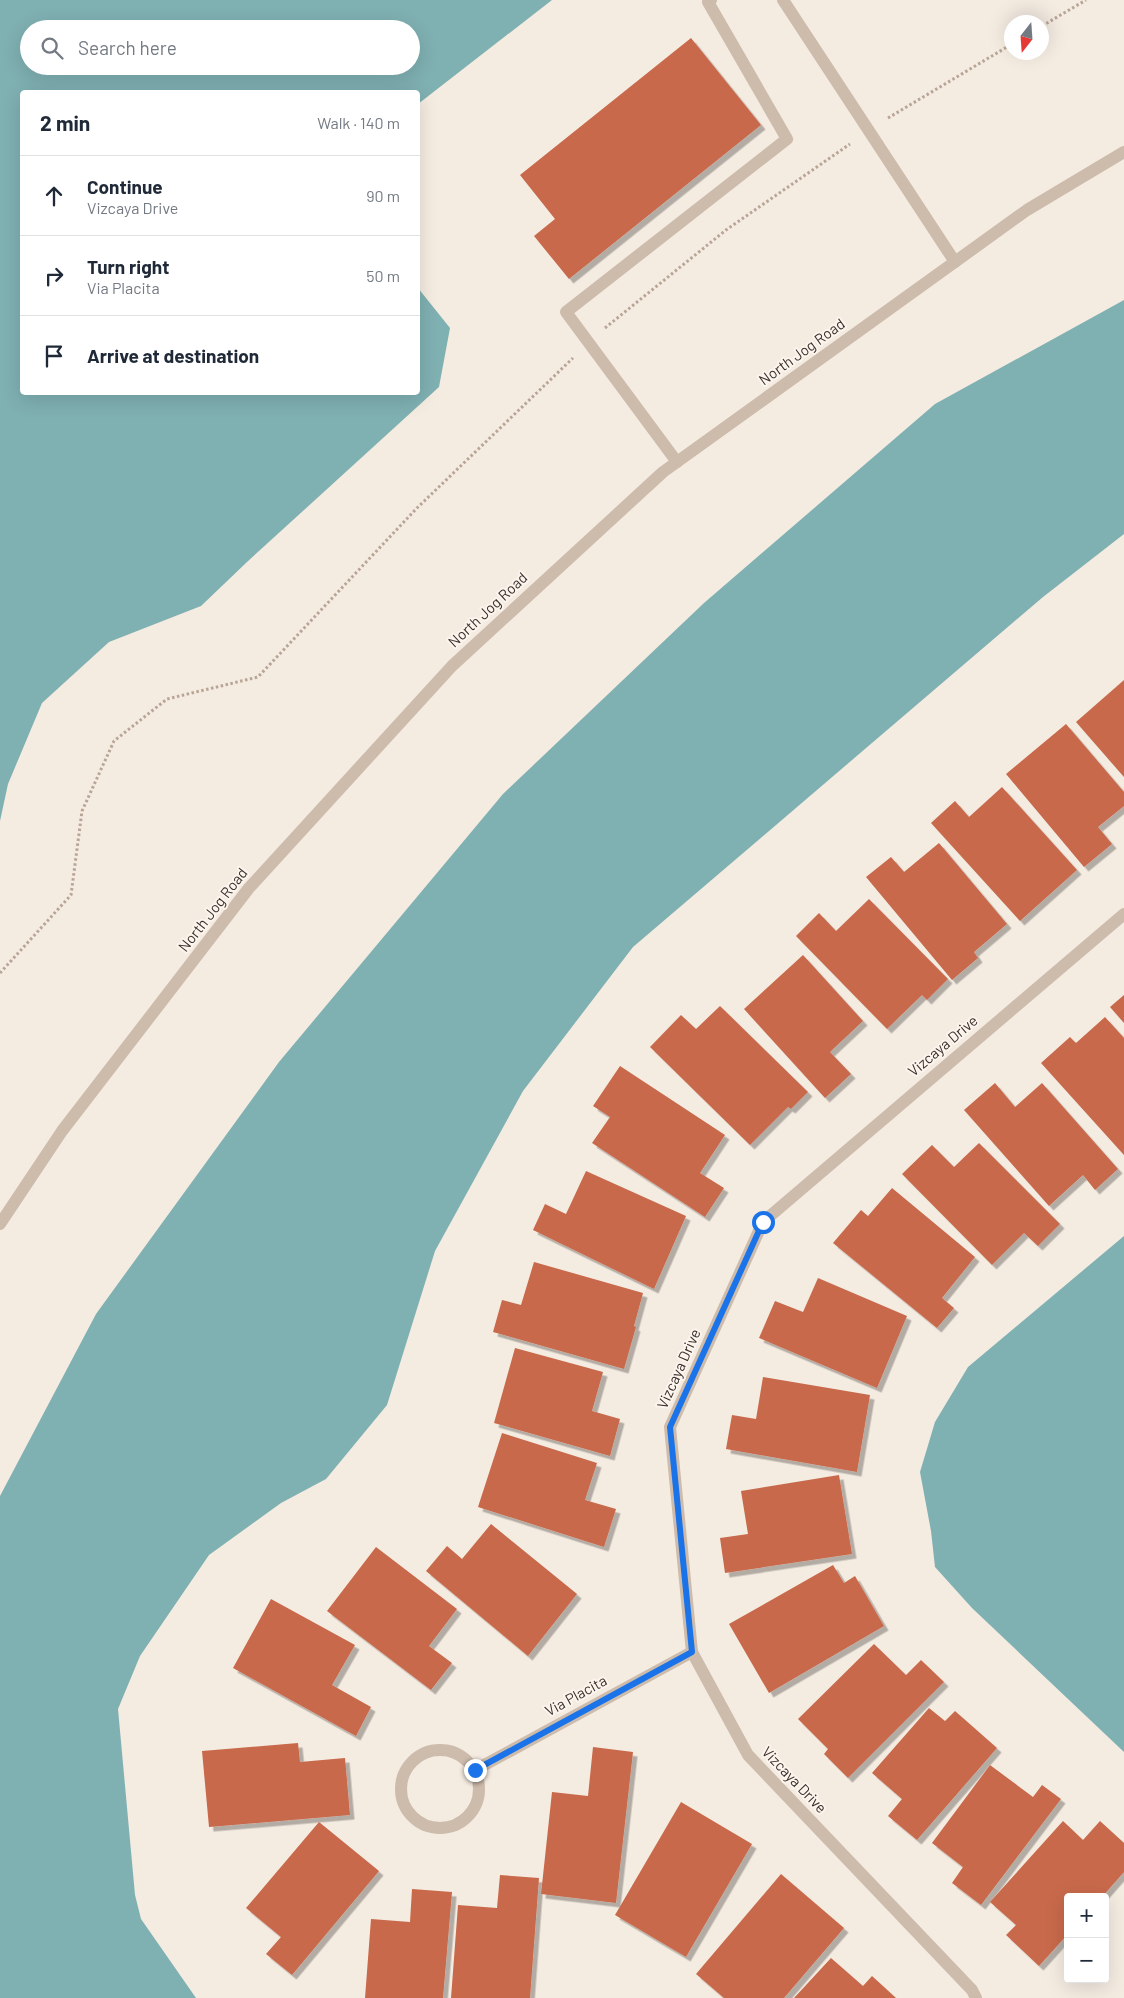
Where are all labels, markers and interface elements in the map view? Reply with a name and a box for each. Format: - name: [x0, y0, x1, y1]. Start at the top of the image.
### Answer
- north arrow: [1004, 15, 1049, 60]
- search box: [20, 20, 420, 75]
- icon: search: [38, 34, 66, 62]
- text: Search here: [78, 36, 177, 59]
- text: 2 min: [40, 110, 90, 135]
- text: Walk · 140 m: [317, 113, 400, 132]
- text: Continue: [87, 175, 163, 198]
- icon: ahead: [40, 182, 68, 210]
- text: 90 m: [366, 186, 400, 205]
- text: Vizcaya Drive: [87, 198, 178, 217]
- text: Turn right: [87, 255, 169, 278]
- icon: right: [40, 262, 68, 290]
- text: 50 m: [366, 266, 400, 285]
- text: Via Placita: [87, 278, 160, 297]
- street label: North Jog Road: [755, 314, 848, 388]
- icon: arrive: [40, 342, 68, 370]
- text: Arrive at destination: [87, 344, 259, 367]
- street label: North Jog Road: [444, 568, 531, 650]
- street label: North Jog Road: [174, 864, 251, 955]
- street label: Vizcaya Drive: [904, 1011, 981, 1080]
- route start: [752, 1211, 775, 1234]
- street label: Vizcaya Drive: [652, 1326, 704, 1411]
- street label: Via Placita: [541, 1671, 610, 1719]
- street label: Vizcaya Drive: [759, 1742, 831, 1816]
- route end: [464, 1759, 487, 1782]
- map controls: [1064, 1893, 1109, 1983]
- button: +: [1064, 1893, 1109, 1938]
- button: −: [1064, 1938, 1109, 1983]

